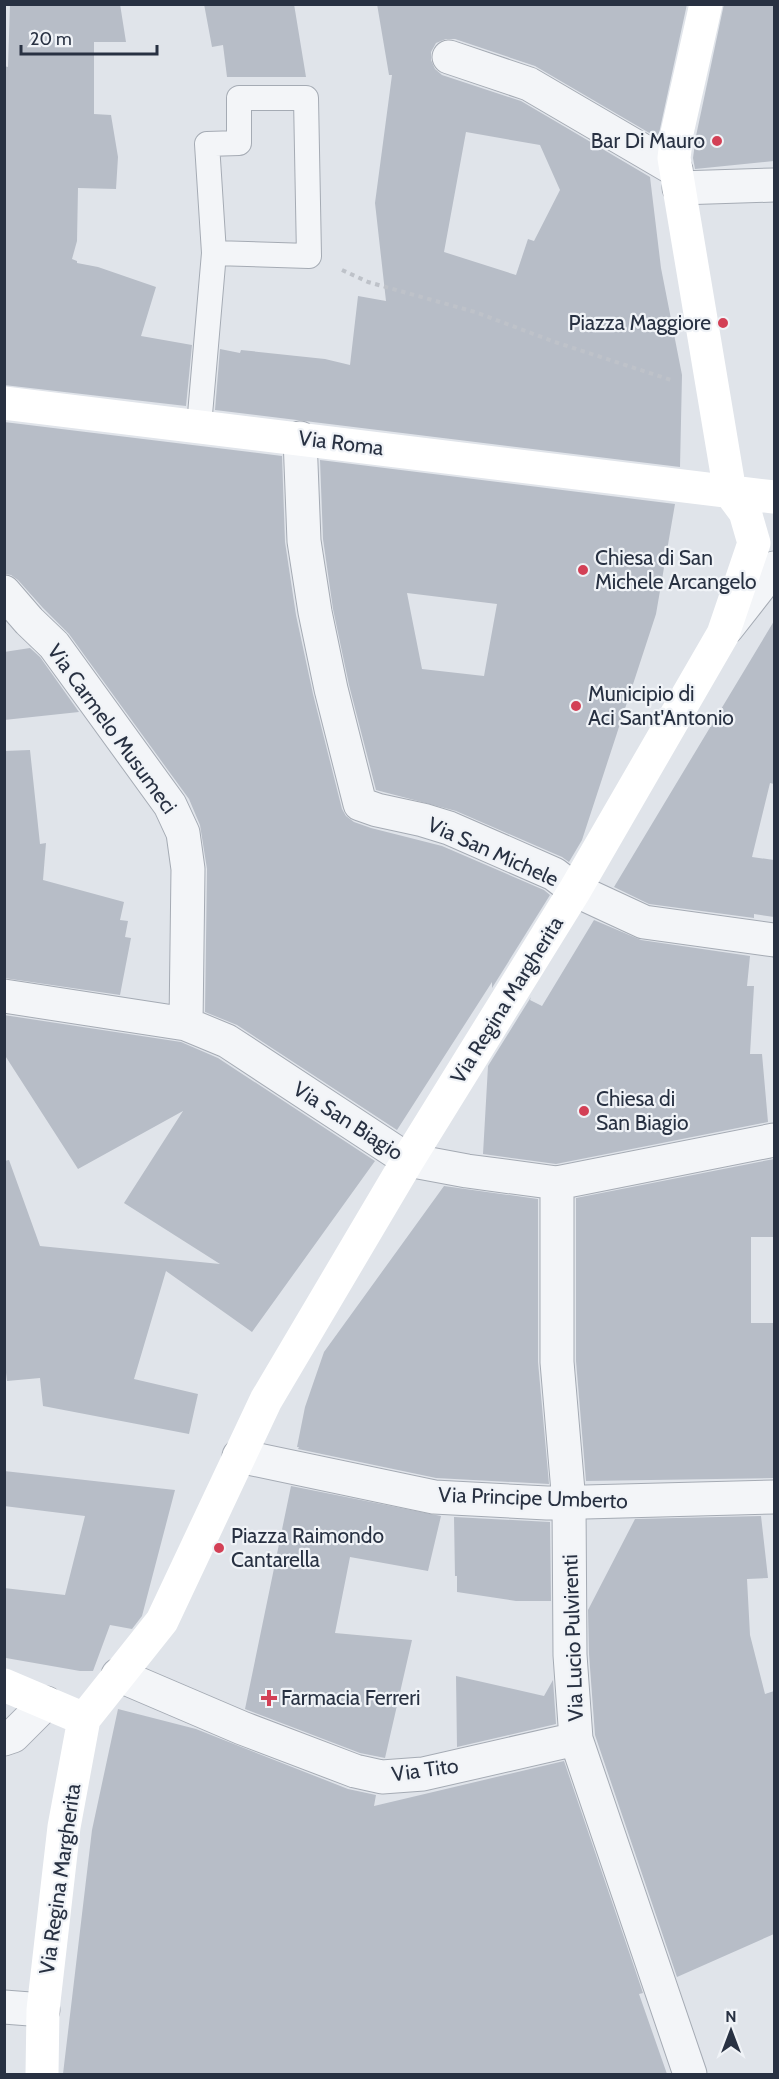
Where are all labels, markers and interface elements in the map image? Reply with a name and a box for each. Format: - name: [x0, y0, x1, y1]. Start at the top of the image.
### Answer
- scale bar: [21, 18, 158, 56]
- text: 20 m: [30, 28, 72, 50]
- place label: Bar Di Mauro: [591, 128, 705, 153]
- marker: Bar Di Mauro: [710, 134, 724, 148]
- place label: Piazza Maggiore: [569, 310, 711, 335]
- marker: Piazza Maggiore: [716, 316, 730, 330]
- street label: Via Roma: [297, 425, 385, 460]
- place label: Chiesa di San Michele Arcangelo: [595, 545, 757, 594]
- marker: Chiesa di San Michele Arcangelo: [576, 563, 590, 577]
- street label: Via Carmelo Musumeci: [42, 639, 182, 818]
- place label: Municipio di Aci Sant'Antonio: [588, 681, 734, 730]
- marker: Municipio di Aci Sant'Antonio: [569, 699, 583, 713]
- street label: Via San Michele: [424, 812, 563, 892]
- street label: Via Regina Margherita: [445, 912, 568, 1088]
- street label: Via San Biagio: [289, 1076, 408, 1165]
- place label: Chiesa di San Biagio: [596, 1086, 689, 1135]
- marker: Chiesa di San Biagio: [577, 1104, 591, 1118]
- street label: Via Principe Umberto: [438, 1482, 628, 1513]
- place label: Piazza Raimondo Cantarella: [231, 1523, 384, 1572]
- marker: Piazza Raimondo Cantarella: [212, 1541, 226, 1555]
- street label: Via Lucio Pulvirenti: [557, 1554, 588, 1722]
- place label: Farmacia Ferreri: [281, 1685, 420, 1710]
- marker: Farmacia Ferreri: [262, 1691, 276, 1705]
- street label: Via Tito: [390, 1752, 460, 1787]
- street label: Via Regina Margherita: [34, 1782, 85, 1976]
- north arrow: [701, 2001, 761, 2061]
- text: N: [725, 2007, 737, 2026]

